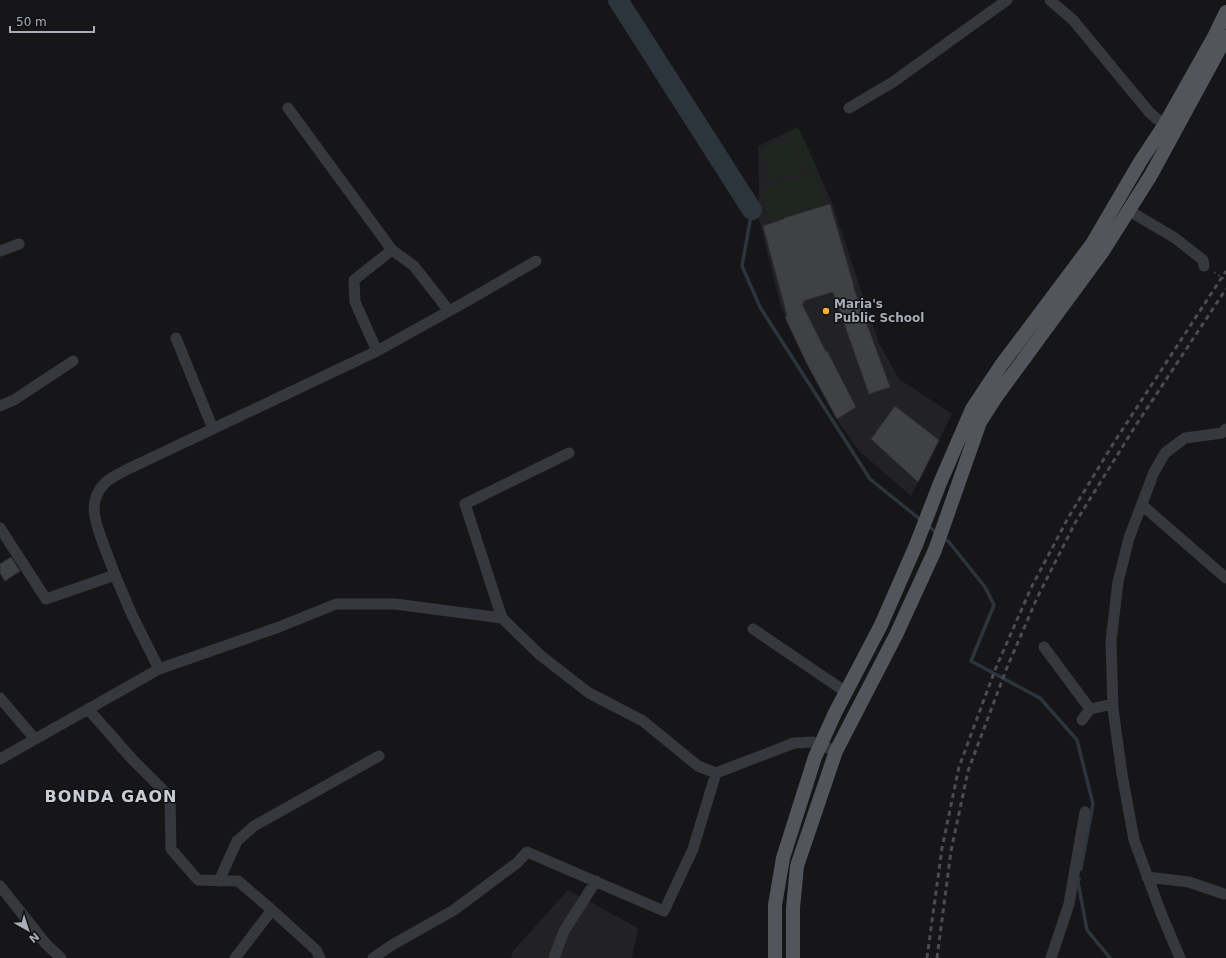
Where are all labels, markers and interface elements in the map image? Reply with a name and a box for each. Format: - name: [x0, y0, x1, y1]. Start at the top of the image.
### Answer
- scale bar: [10, 8, 94, 34]
- text: 50 m: [16, 15, 47, 29]
- place label: Maria's Public School: [834, 297, 924, 325]
- marker: Maria's Public School: [821, 306, 831, 316]
- district label: BONDA GAON: [45, 787, 177, 806]
- north arrow: [8, 910, 48, 950]
- text: N: [26, 929, 42, 945]

